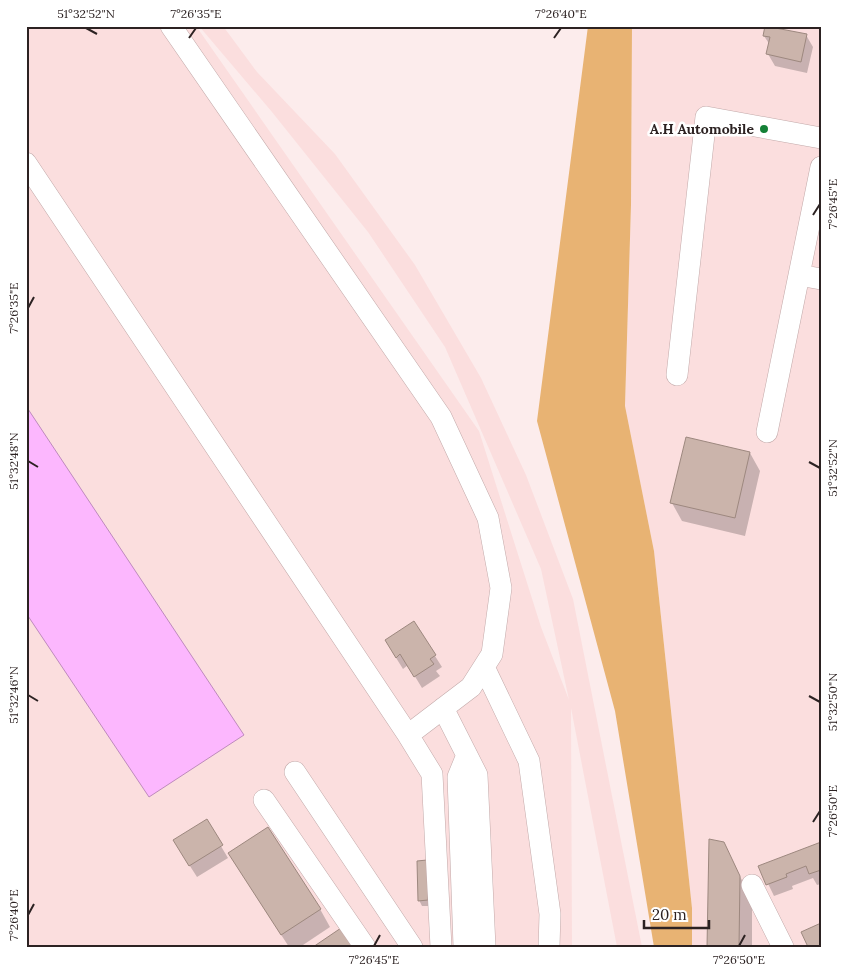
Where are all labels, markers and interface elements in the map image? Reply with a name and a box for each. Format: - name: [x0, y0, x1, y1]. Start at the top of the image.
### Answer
- text: 51°32'52"N: [57, 6, 115, 21]
- text: 7°26'35"E: [170, 6, 222, 21]
- text: 7°26'40"E: [535, 6, 587, 21]
- place label: A.H Automobile: [650, 120, 754, 138]
- marker: A.H Automobile: [758, 123, 770, 135]
- text: 7°26'45"E: [825, 179, 840, 229]
- text: 7°26'35"E: [6, 282, 21, 334]
- text: 51°32'48"N: [6, 432, 21, 490]
- text: 51°32'52"N: [825, 439, 840, 497]
- text: 51°32'46"N: [6, 666, 21, 724]
- text: 51°32'50"N: [825, 673, 840, 731]
- text: 7°26'50"E: [825, 785, 840, 837]
- text: 7°26'40"E: [6, 889, 21, 941]
- scale bar: [644, 898, 710, 930]
- text: 20 m: [652, 905, 687, 924]
- text: 7°26'45"E: [349, 952, 399, 967]
- text: 7°26'50"E: [713, 952, 765, 967]

